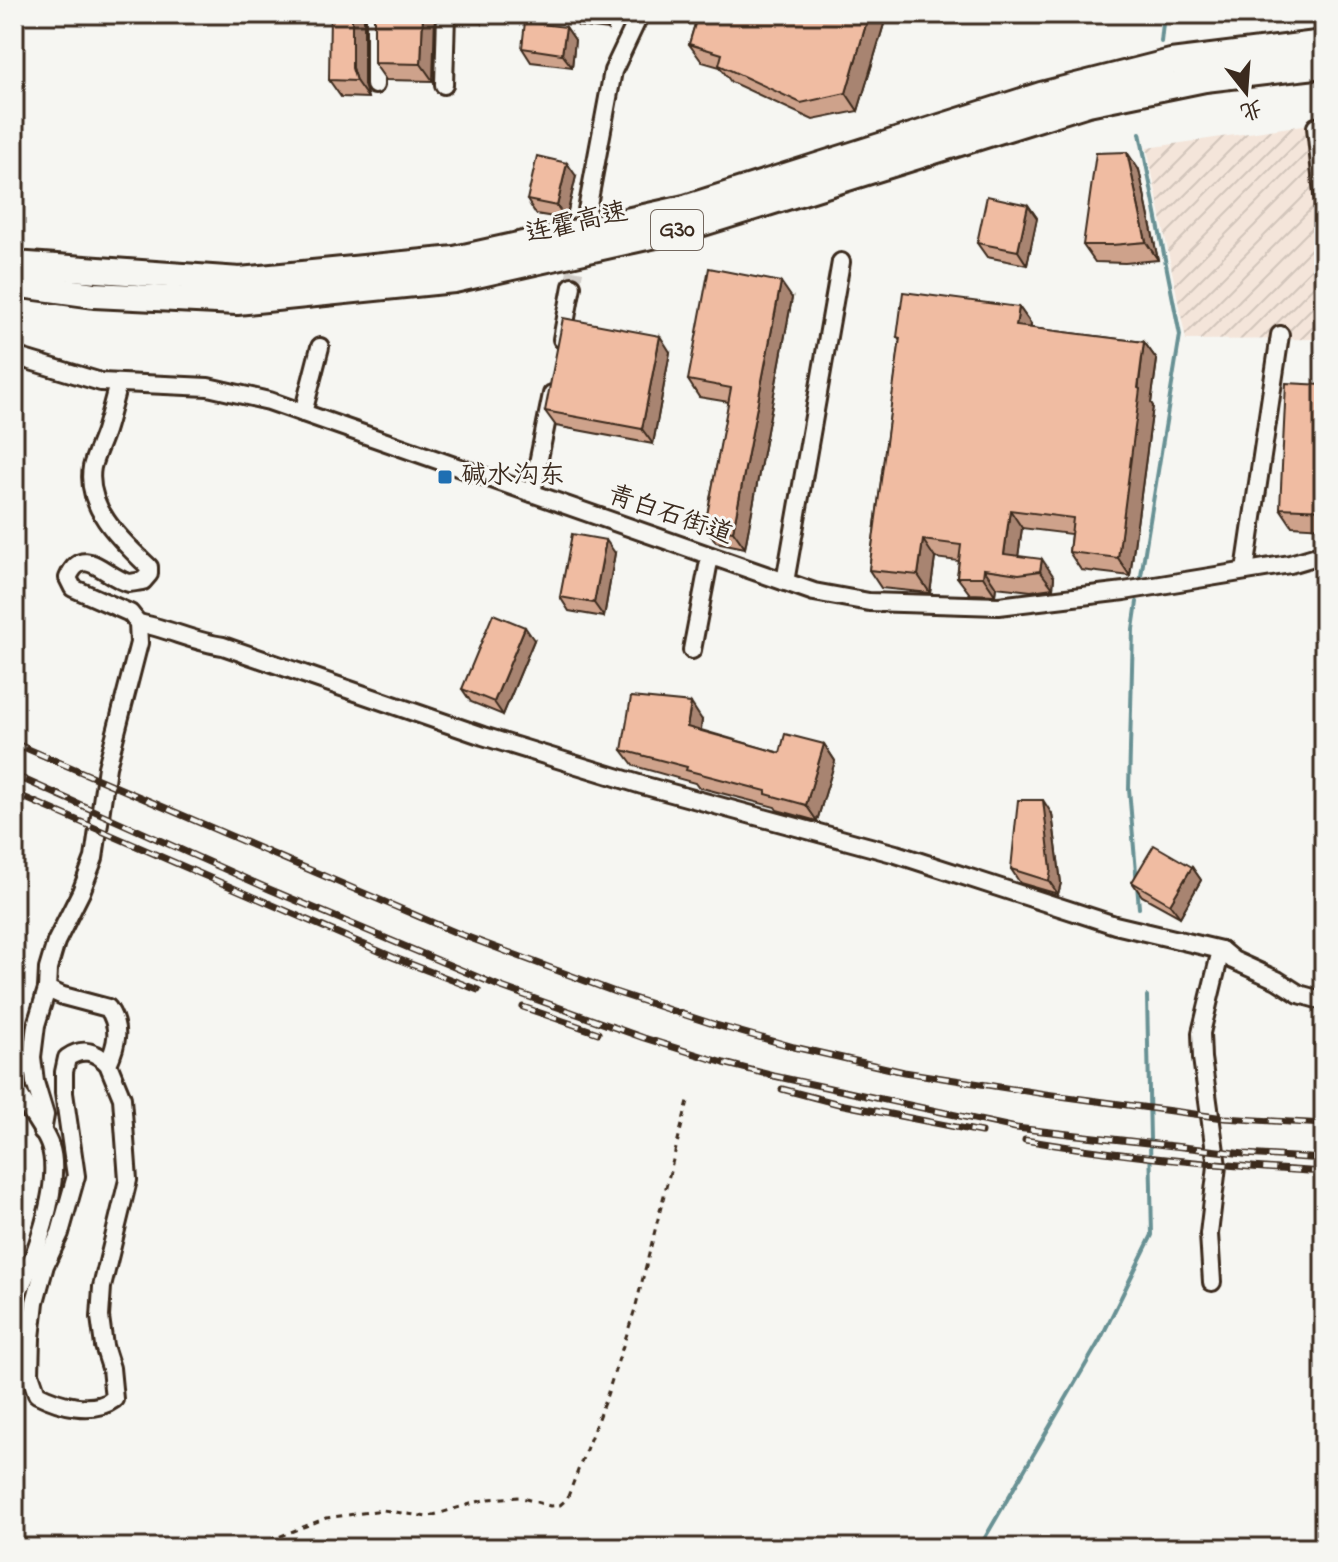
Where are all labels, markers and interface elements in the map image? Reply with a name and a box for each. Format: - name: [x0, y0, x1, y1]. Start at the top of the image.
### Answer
- north arrow: [1206, 52, 1286, 132]
- text: 北: [1236, 90, 1266, 127]
- street label: 连霍高速: [522, 194, 632, 254]
- road number: G30: [651, 210, 703, 250]
- place label: 碱水沟东: [461, 458, 565, 496]
- marker: 碱水沟东: [436, 468, 454, 486]
- street label: 青白石街道: [602, 477, 738, 555]

